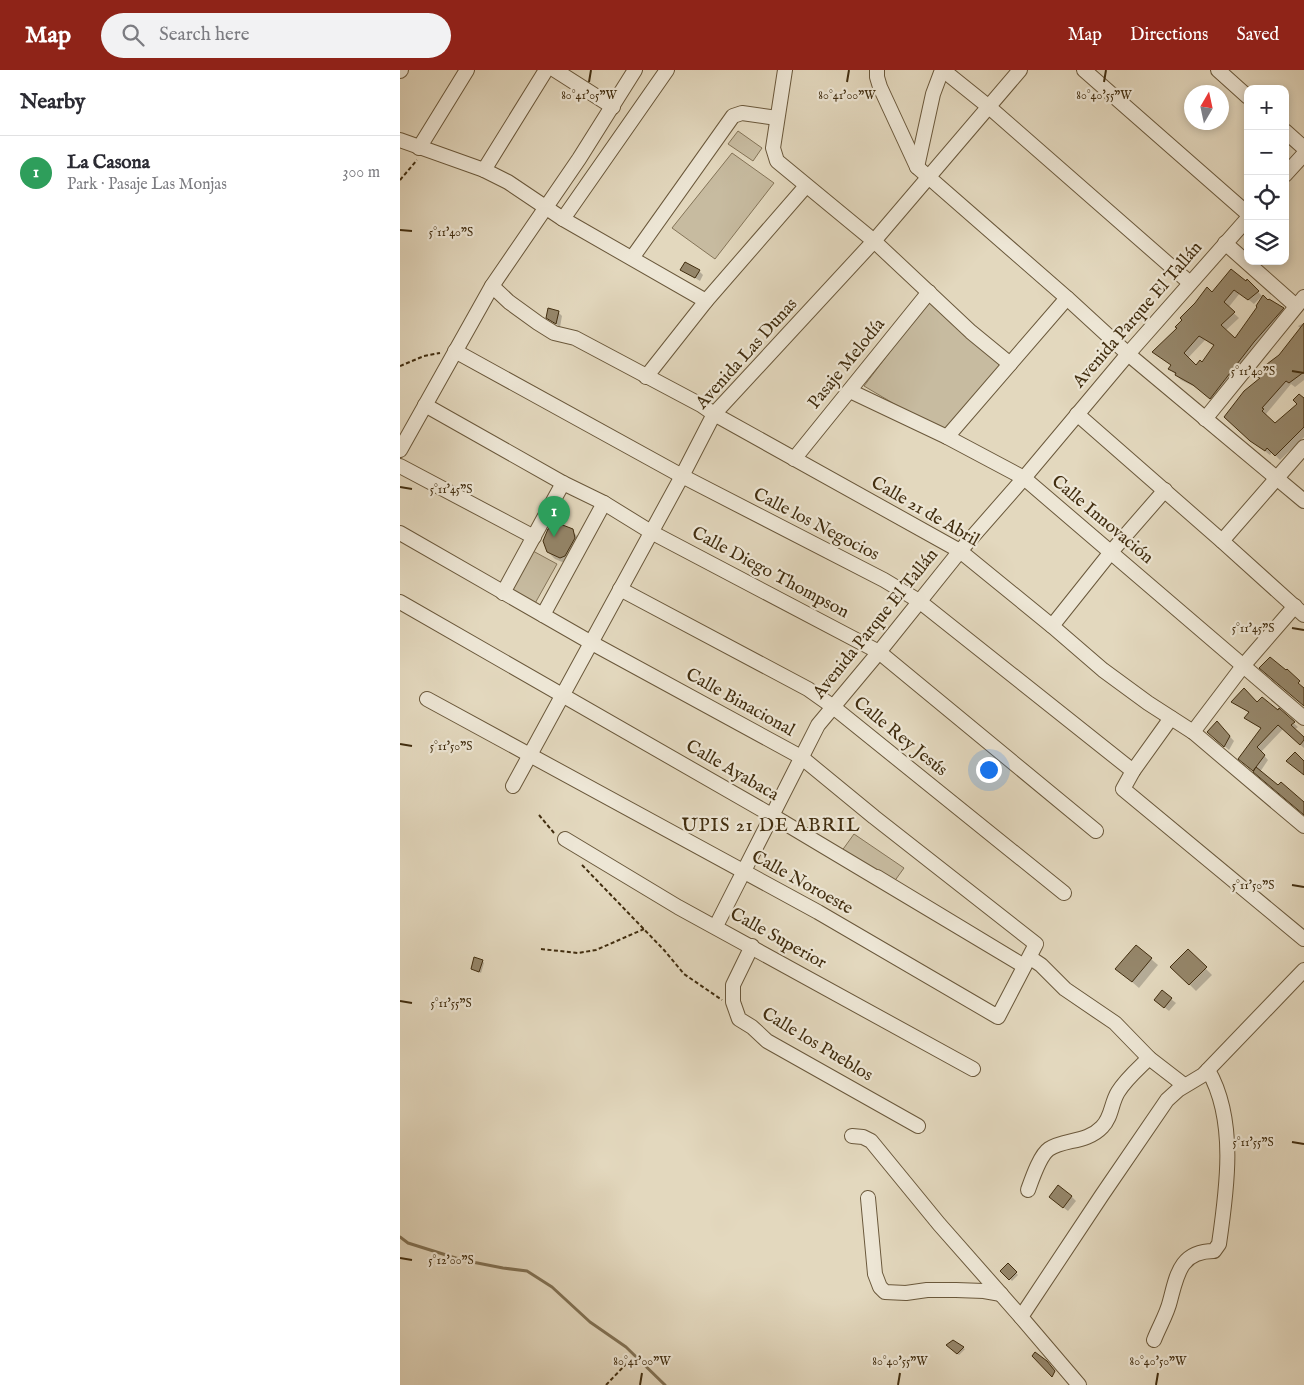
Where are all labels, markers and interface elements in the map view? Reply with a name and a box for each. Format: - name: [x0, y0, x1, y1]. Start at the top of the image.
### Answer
- search box: [101, 13, 451, 58]
- text: Map: [25, 20, 71, 51]
- icon: search: [119, 21, 147, 49]
- text: Search here: [159, 23, 250, 47]
- text: Map: [1068, 24, 1102, 47]
- text: Directions: [1130, 24, 1208, 47]
- text: Saved: [1236, 24, 1279, 47]
- north arrow: [1184, 85, 1229, 130]
- map controls: [1244, 85, 1289, 265]
- button: +: [1244, 85, 1289, 130]
- text: 80°41'05"W: [561, 88, 617, 103]
- text: 80°41'00"W: [818, 88, 876, 103]
- text: 80°40'55"W: [1076, 88, 1132, 103]
- text: Nearby: [20, 89, 85, 116]
- button: −: [1244, 130, 1289, 175]
- text: La Casona: [67, 151, 150, 175]
- text: 1: [33, 163, 39, 183]
- text: 300 m: [342, 163, 380, 183]
- text: Park · Pasaje Las Monjas: [67, 175, 227, 195]
- button: locate: [1244, 175, 1289, 220]
- button: layers: [1244, 220, 1289, 265]
- text: 5°11'40"S: [429, 225, 473, 240]
- street label: Avenida Parque El Tallán: [1067, 237, 1208, 394]
- street label: Avenida Las Dunas: [690, 294, 803, 415]
- street label: Pasaje Melodía: [803, 314, 891, 414]
- text: 5°11'40"S: [1231, 364, 1275, 379]
- street label: Calle Innovación: [1046, 471, 1158, 570]
- street label: Calle 21 de Abril: [867, 472, 983, 552]
- text: 5°11'45"S: [430, 482, 472, 497]
- street label: Calle los Negocios: [749, 483, 883, 567]
- pin: 1: [538, 496, 570, 537]
- street label: Calle Diego Thompson: [687, 522, 853, 624]
- street label: Avenida Parque El Tallán: [808, 544, 944, 705]
- text: 5°11'45"S: [1232, 621, 1274, 636]
- street label: Calle Binacional: [681, 664, 799, 742]
- street label: Calle Rey Jesús: [848, 692, 952, 782]
- street label: Calle Ayabaca: [681, 735, 783, 807]
- text: 5°11'50"S: [430, 739, 472, 754]
- your location: [976, 757, 1002, 783]
- district label: UPIS 21 DE ABRIL: [682, 814, 860, 838]
- street label: Calle Noroeste: [747, 846, 857, 920]
- text: 5°11'50"S: [1232, 878, 1274, 893]
- street label: Calle Superior: [726, 903, 831, 975]
- text: 5°11'55"S: [430, 996, 472, 1011]
- street label: Calle los Pueblos: [757, 1003, 877, 1087]
- text: 5°11'55"S: [1232, 1135, 1274, 1150]
- text: 5°12'00"S: [428, 1253, 474, 1268]
- text: 80°41'00"W: [613, 1354, 671, 1369]
- text: 80°40'55"W: [872, 1354, 928, 1369]
- text: 80°40'50"W: [1129, 1354, 1187, 1369]

